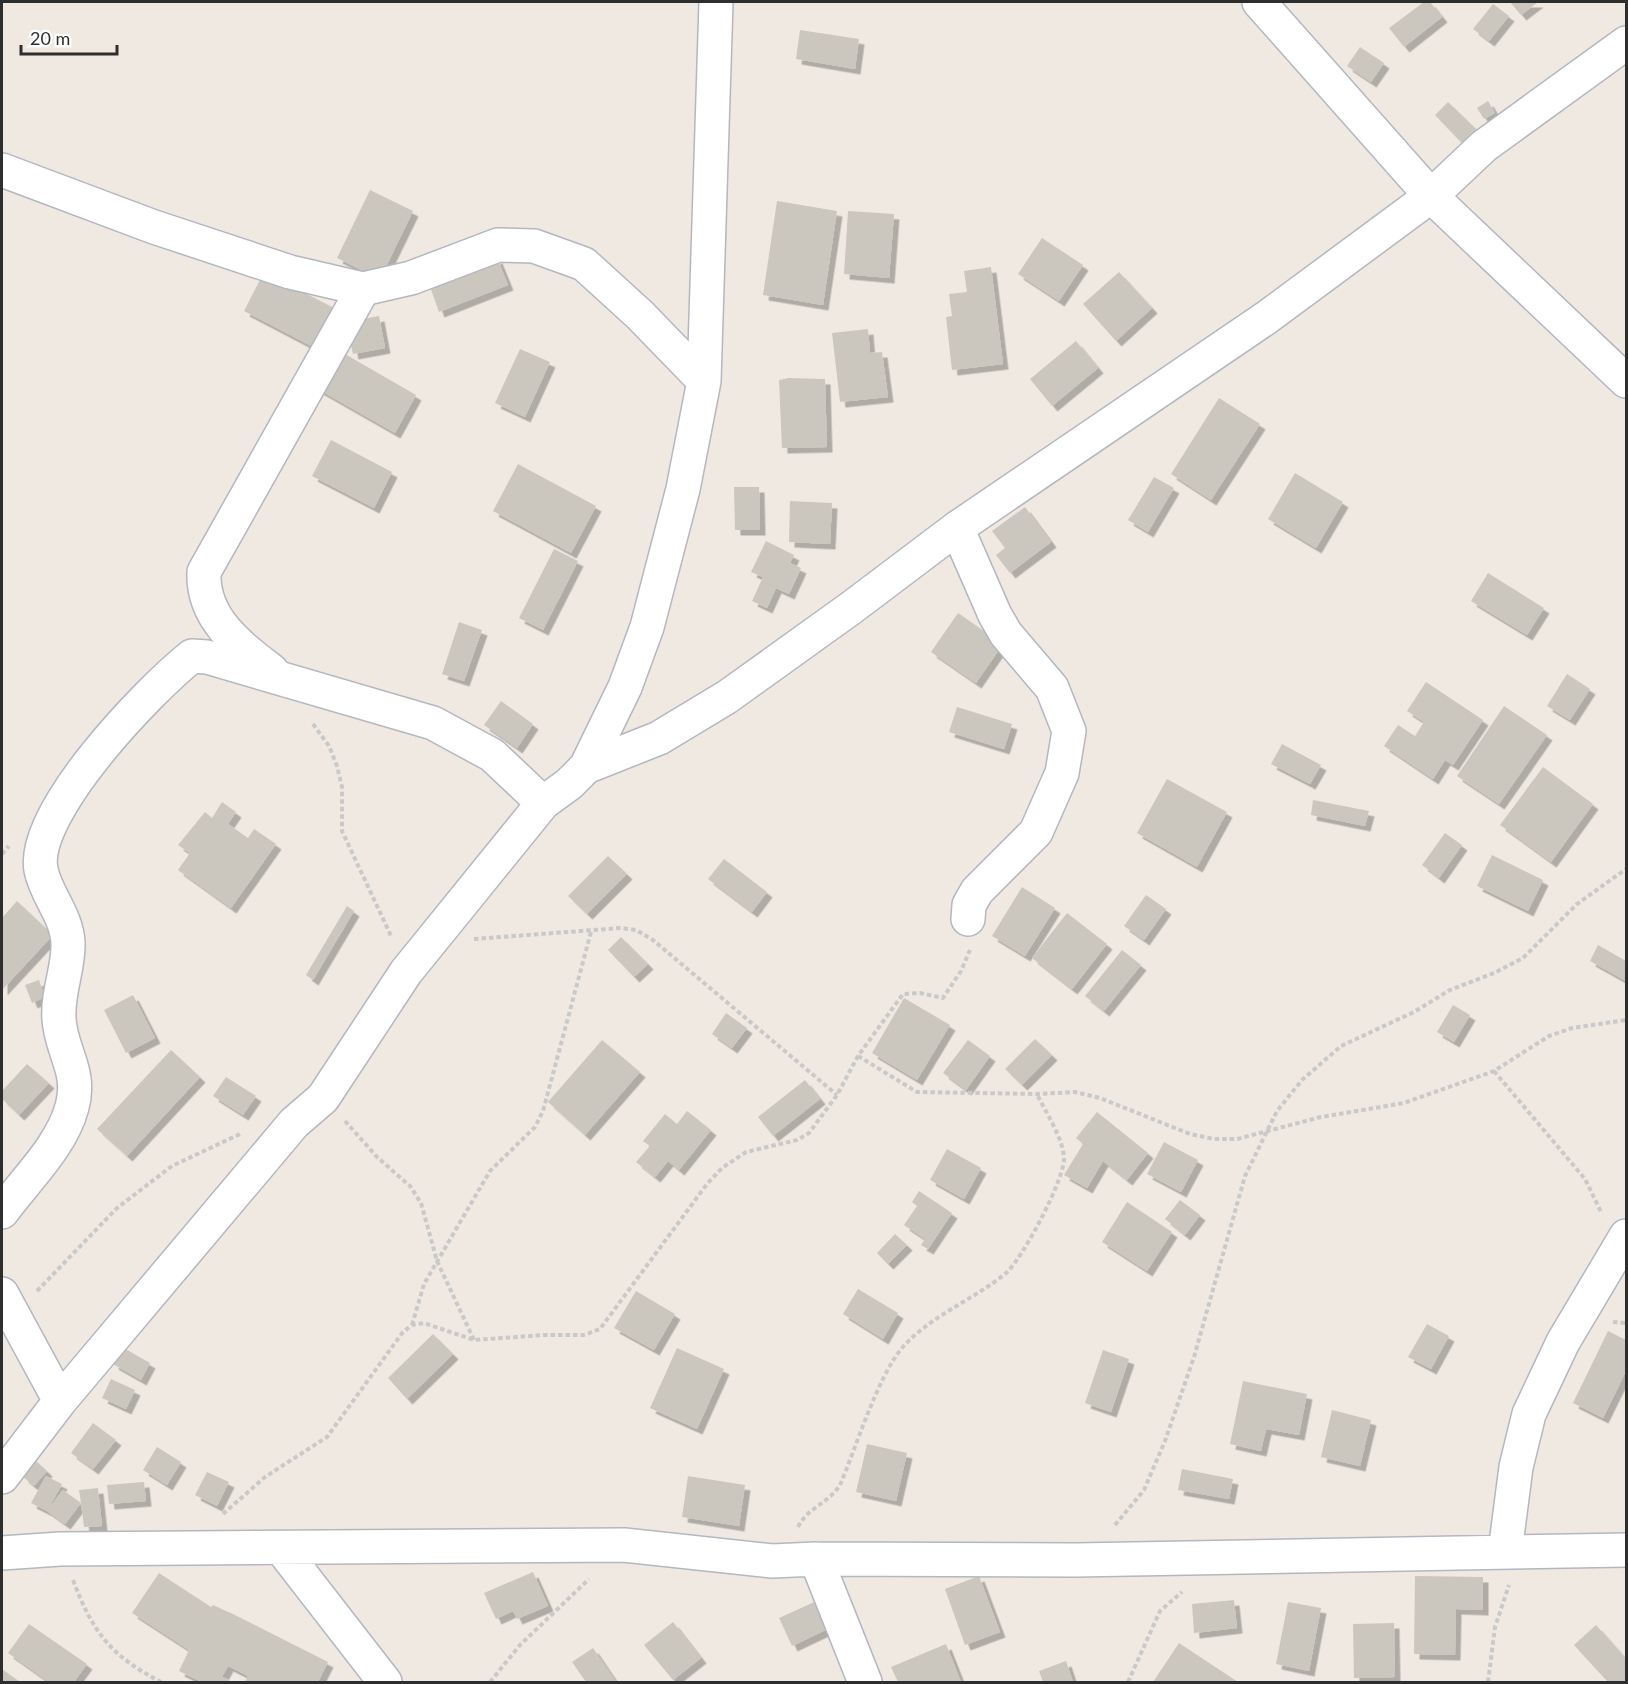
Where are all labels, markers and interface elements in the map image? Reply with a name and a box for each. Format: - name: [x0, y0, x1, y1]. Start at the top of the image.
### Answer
- scale bar: [21, 18, 117, 56]
- text: 20 m: [30, 27, 70, 49]

